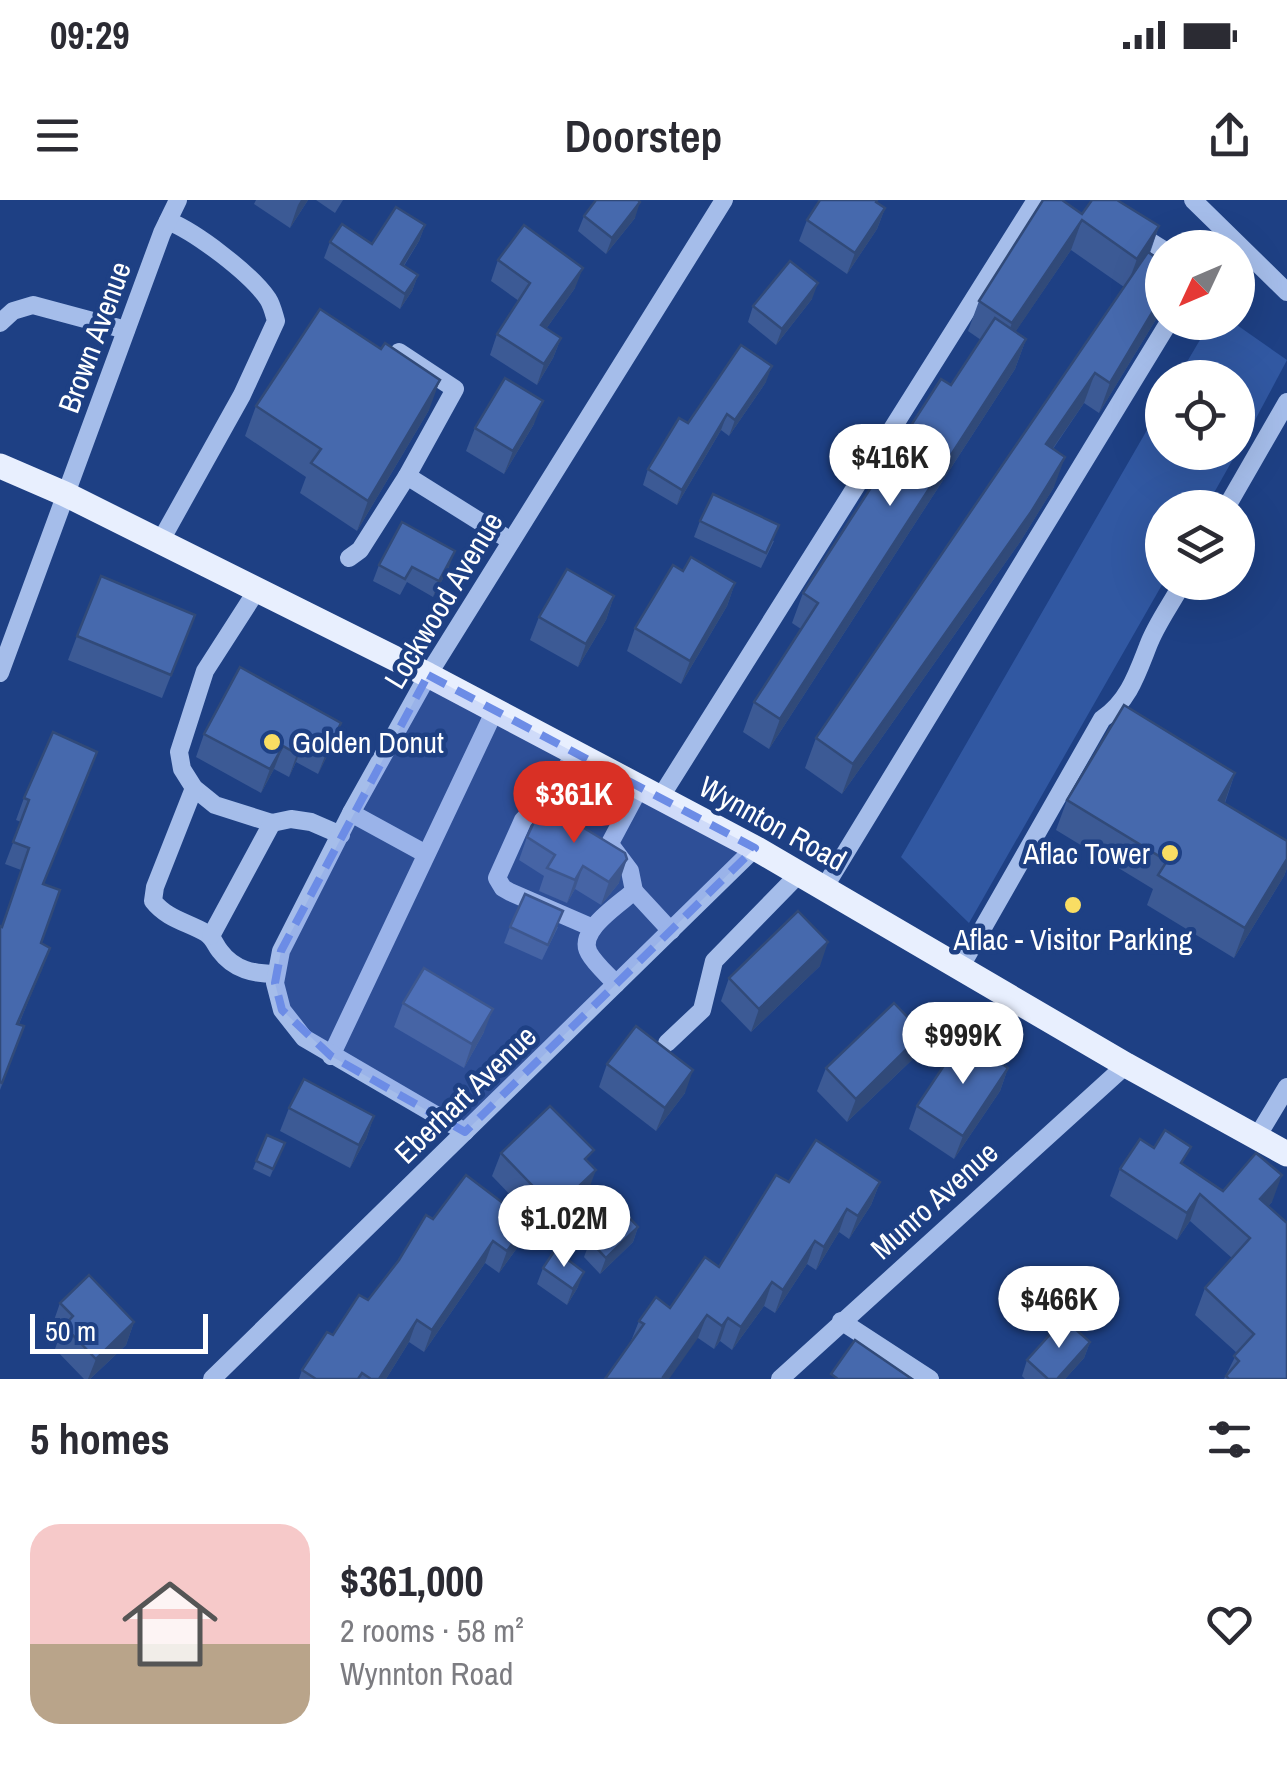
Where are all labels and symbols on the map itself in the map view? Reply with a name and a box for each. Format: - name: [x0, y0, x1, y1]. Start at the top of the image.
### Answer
- north arrow: [1145, 230, 1255, 340]
- street label: Brown Avenue: [48, 256, 140, 418]
- pin: $416K: [820, 424, 960, 509]
- street label: Lockwood Avenue: [375, 504, 511, 696]
- place label: Golden Donut: [292, 722, 444, 762]
- marker: Golden Donut: [261, 731, 283, 753]
- pin: $361K: [504, 761, 644, 846]
- street label: Wynnton Road: [692, 766, 854, 880]
- place label: Aflac Tower: [1022, 833, 1151, 873]
- marker: Aflac Tower: [1159, 842, 1181, 864]
- marker: Aflac - Visitor Parking: [1062, 894, 1084, 916]
- place label: Aflac - Visitor Parking: [953, 919, 1193, 959]
- pin: $999K: [893, 1002, 1033, 1087]
- street label: Eberhart Avenue: [385, 1016, 545, 1172]
- street label: Munro Avenue: [862, 1132, 1006, 1268]
- pin: $1.02M: [483, 1185, 645, 1270]
- pin: $466K: [989, 1266, 1129, 1351]
- scale bar: [30, 1309, 208, 1354]

